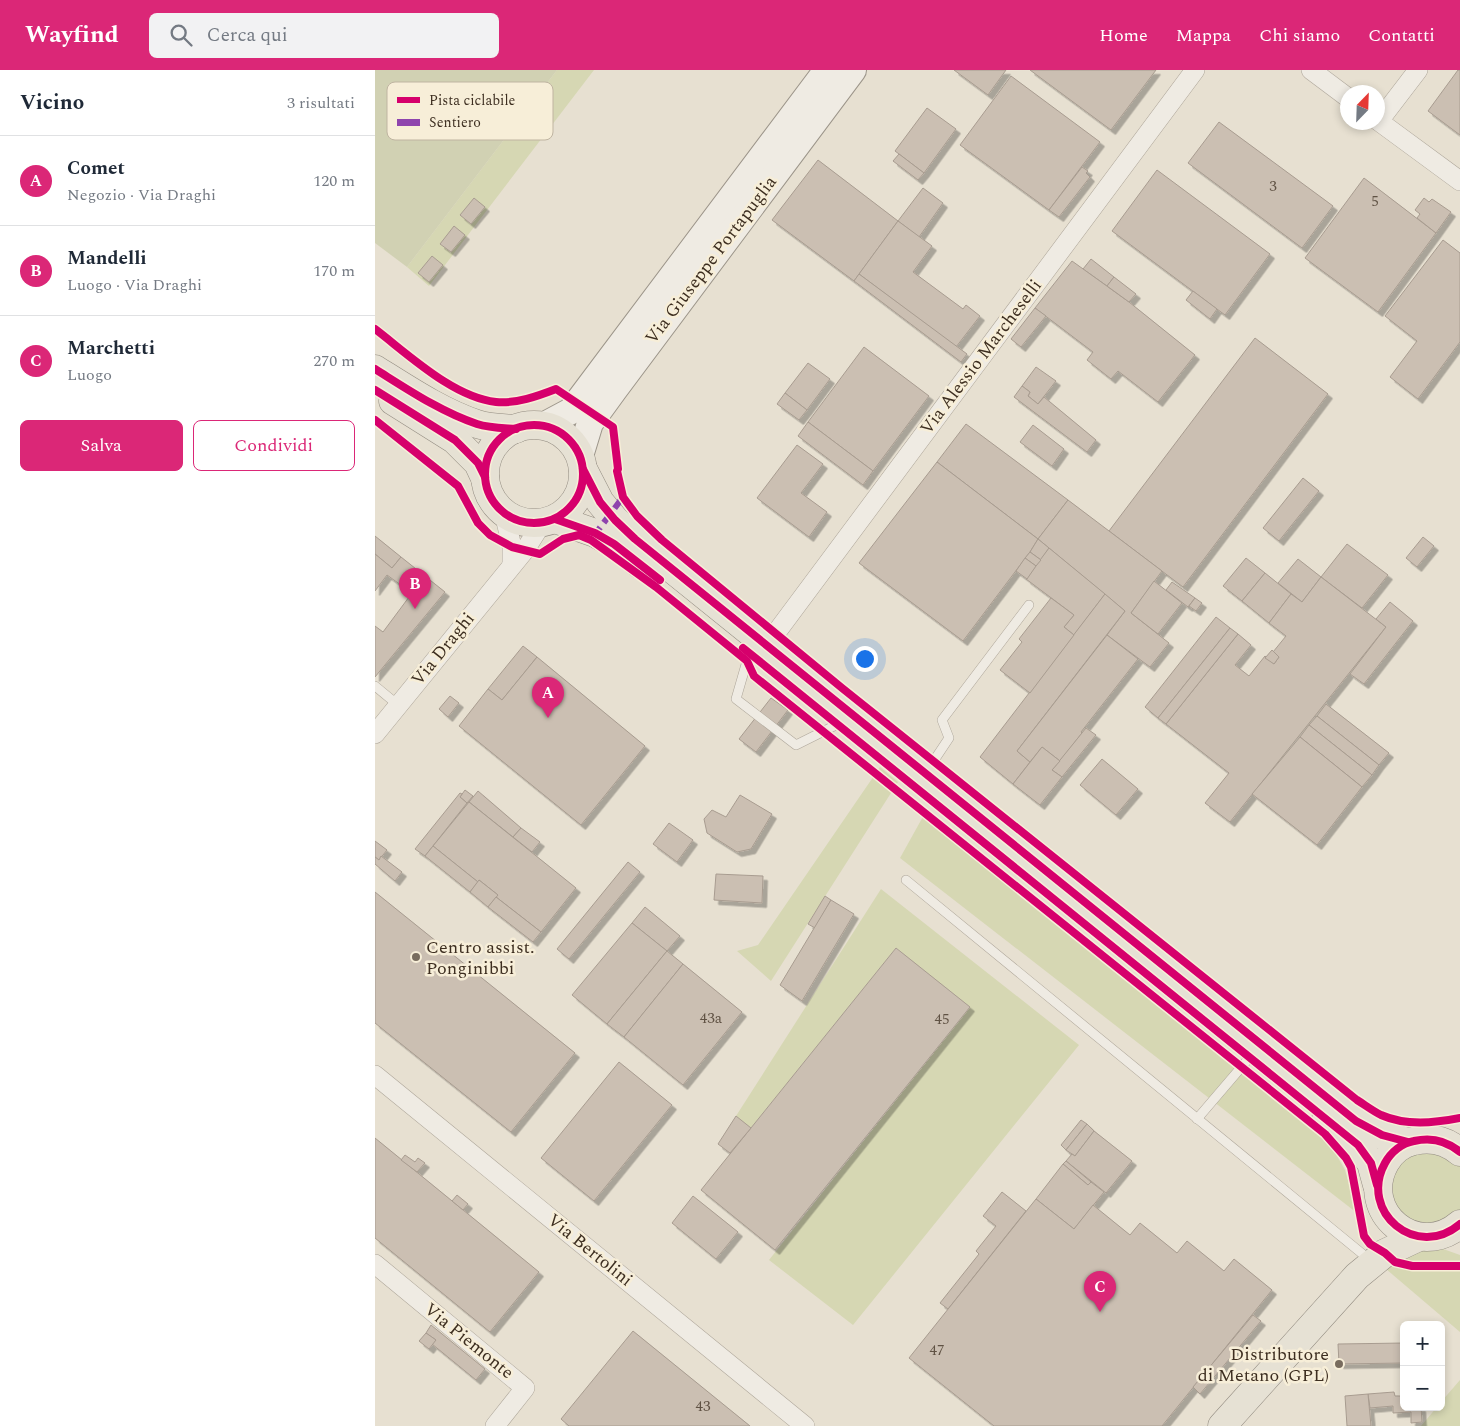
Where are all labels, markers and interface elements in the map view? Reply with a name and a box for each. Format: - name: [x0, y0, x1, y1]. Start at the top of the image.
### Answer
- search box: [149, 13, 499, 58]
- text: Wayfind: [25, 17, 119, 53]
- icon: search: [167, 21, 195, 49]
- text: Cerca qui: [207, 21, 288, 50]
- text: Home: [1099, 22, 1148, 49]
- text: Mappa: [1176, 22, 1231, 49]
- text: Chi siamo: [1259, 22, 1340, 49]
- text: Contatti: [1368, 22, 1435, 49]
- legend: [387, 82, 553, 140]
- north arrow: [1340, 85, 1385, 130]
- text: Vicino: [20, 87, 84, 119]
- text: Pista ciclabile: [429, 90, 516, 111]
- text: 3 risultati: [287, 91, 355, 115]
- text: Sentiero: [429, 112, 481, 133]
- text: Comet: [67, 154, 125, 183]
- text: A: [30, 169, 42, 193]
- text: 120 m: [313, 169, 355, 193]
- street label: Via Giuseppe Portapuglia: [639, 170, 784, 350]
- house number: 3: [1269, 175, 1277, 198]
- text: Negozio · Via Draghi: [67, 183, 216, 207]
- house number: 5: [1371, 190, 1379, 213]
- text: Mandelli: [67, 244, 147, 273]
- text: B: [30, 259, 42, 283]
- text: 170 m: [313, 259, 355, 283]
- text: Luogo · Via Draghi: [67, 273, 202, 297]
- street label: Via Alessio Marcheselli: [913, 274, 1049, 440]
- text: Marchetti: [67, 334, 155, 363]
- text: C: [30, 349, 42, 373]
- text: 270 m: [313, 349, 355, 373]
- text: Luogo: [67, 363, 112, 387]
- button: Salva: [20, 420, 183, 471]
- button: Condividi: [193, 420, 355, 471]
- pin: B: [399, 568, 431, 609]
- street label: Via Draghi: [405, 606, 481, 692]
- your location: [852, 646, 878, 672]
- pin: A: [532, 677, 564, 718]
- place label: Centro assist. Ponginibbi: [426, 934, 534, 982]
- marker: Centro assist. Ponginibbi: [410, 951, 422, 963]
- house number: 43a: [700, 1007, 723, 1030]
- house number: 45: [934, 1008, 950, 1031]
- street label: Via Bertolini: [541, 1207, 639, 1293]
- pin: C: [1084, 1271, 1116, 1312]
- street label: Via Piemonte: [418, 1296, 520, 1386]
- map controls: [1400, 1321, 1445, 1411]
- button: +: [1400, 1321, 1445, 1366]
- house number: 47: [929, 1339, 945, 1362]
- place label: Distributore di Metano (GPL): [1198, 1341, 1329, 1389]
- marker: Distributore di Metano (GPL): [1333, 1358, 1345, 1370]
- button: −: [1400, 1366, 1445, 1411]
- house number: 43: [695, 1395, 711, 1418]

